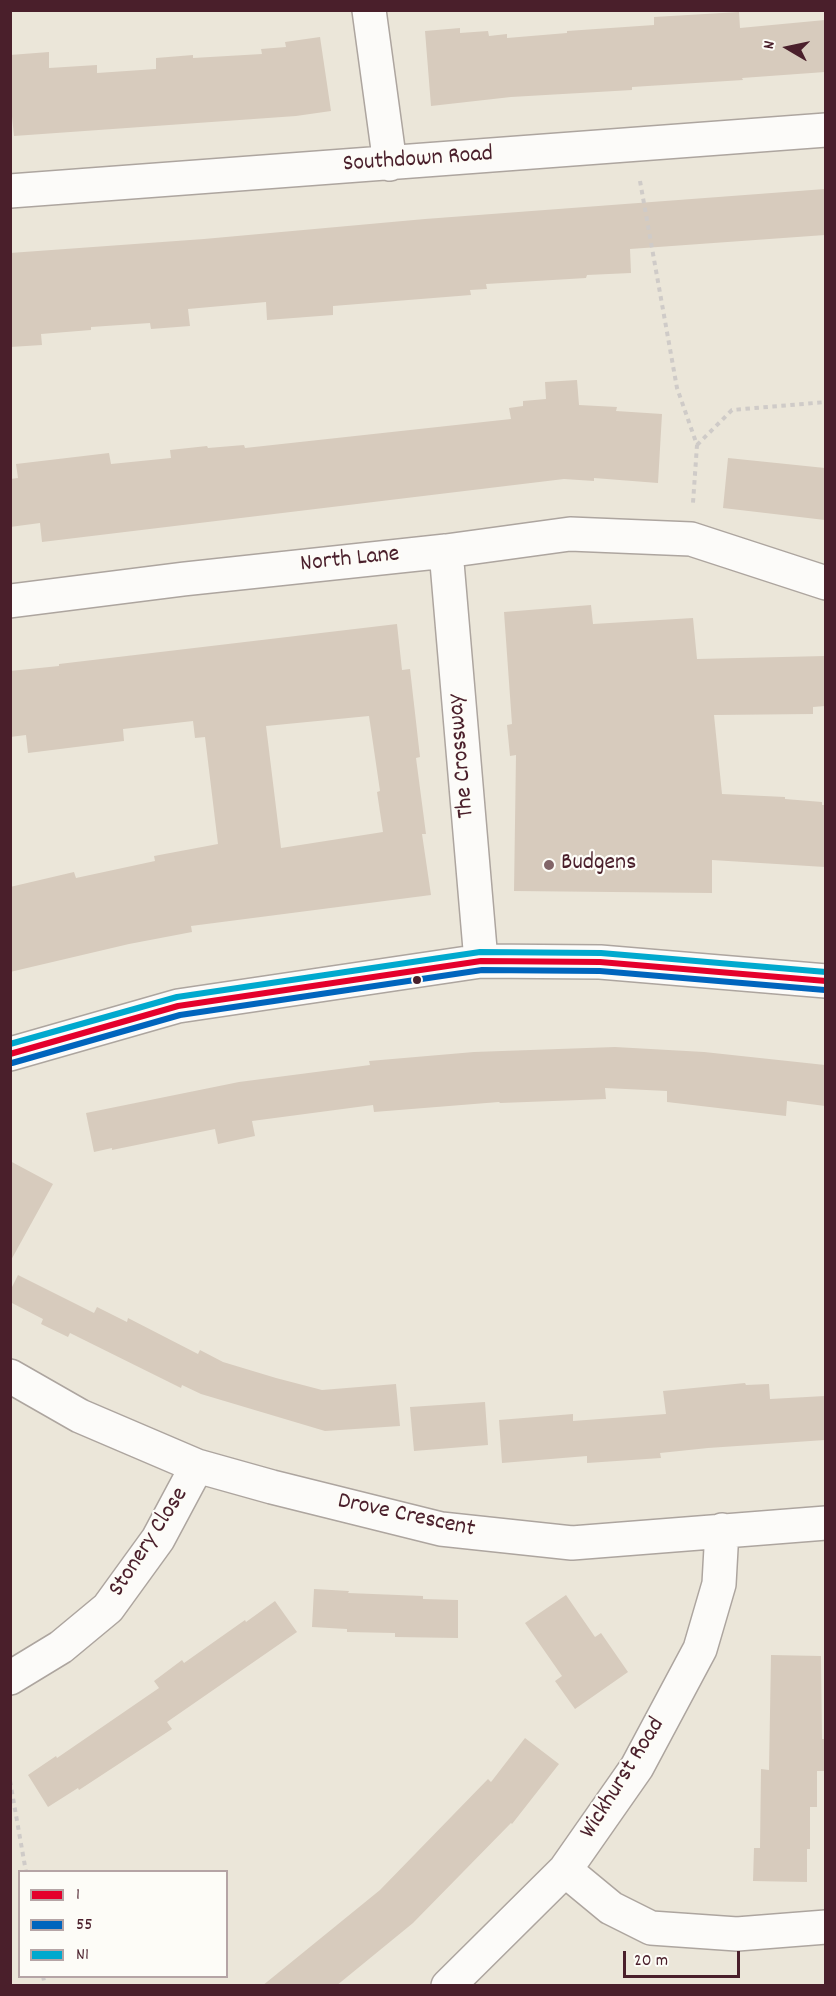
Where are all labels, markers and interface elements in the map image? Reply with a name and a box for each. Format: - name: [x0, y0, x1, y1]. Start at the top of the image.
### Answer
- north arrow: [758, 18, 818, 78]
- text: N: [758, 39, 782, 51]
- street label: Southdown Road: [342, 141, 494, 181]
- street label: North Lane: [299, 541, 401, 581]
- street label: The Crossway: [443, 693, 483, 819]
- place label: Budgens: [561, 851, 636, 879]
- marker: Budgens: [542, 858, 556, 872]
- unlabelled marker: [411, 974, 423, 986]
- street label: Stonery Close: [104, 1483, 196, 1603]
- street label: Drove Crescent: [335, 1488, 477, 1546]
- street label: Wickhurst Road: [575, 1713, 673, 1845]
- legend: [18, 1870, 228, 1978]
- text: 1: [76, 1883, 80, 1908]
- text: 55: [76, 1913, 93, 1938]
- scale bar: [626, 1939, 743, 1977]
- text: N1: [76, 1943, 89, 1968]
- text: 20 m: [634, 1949, 668, 1974]

